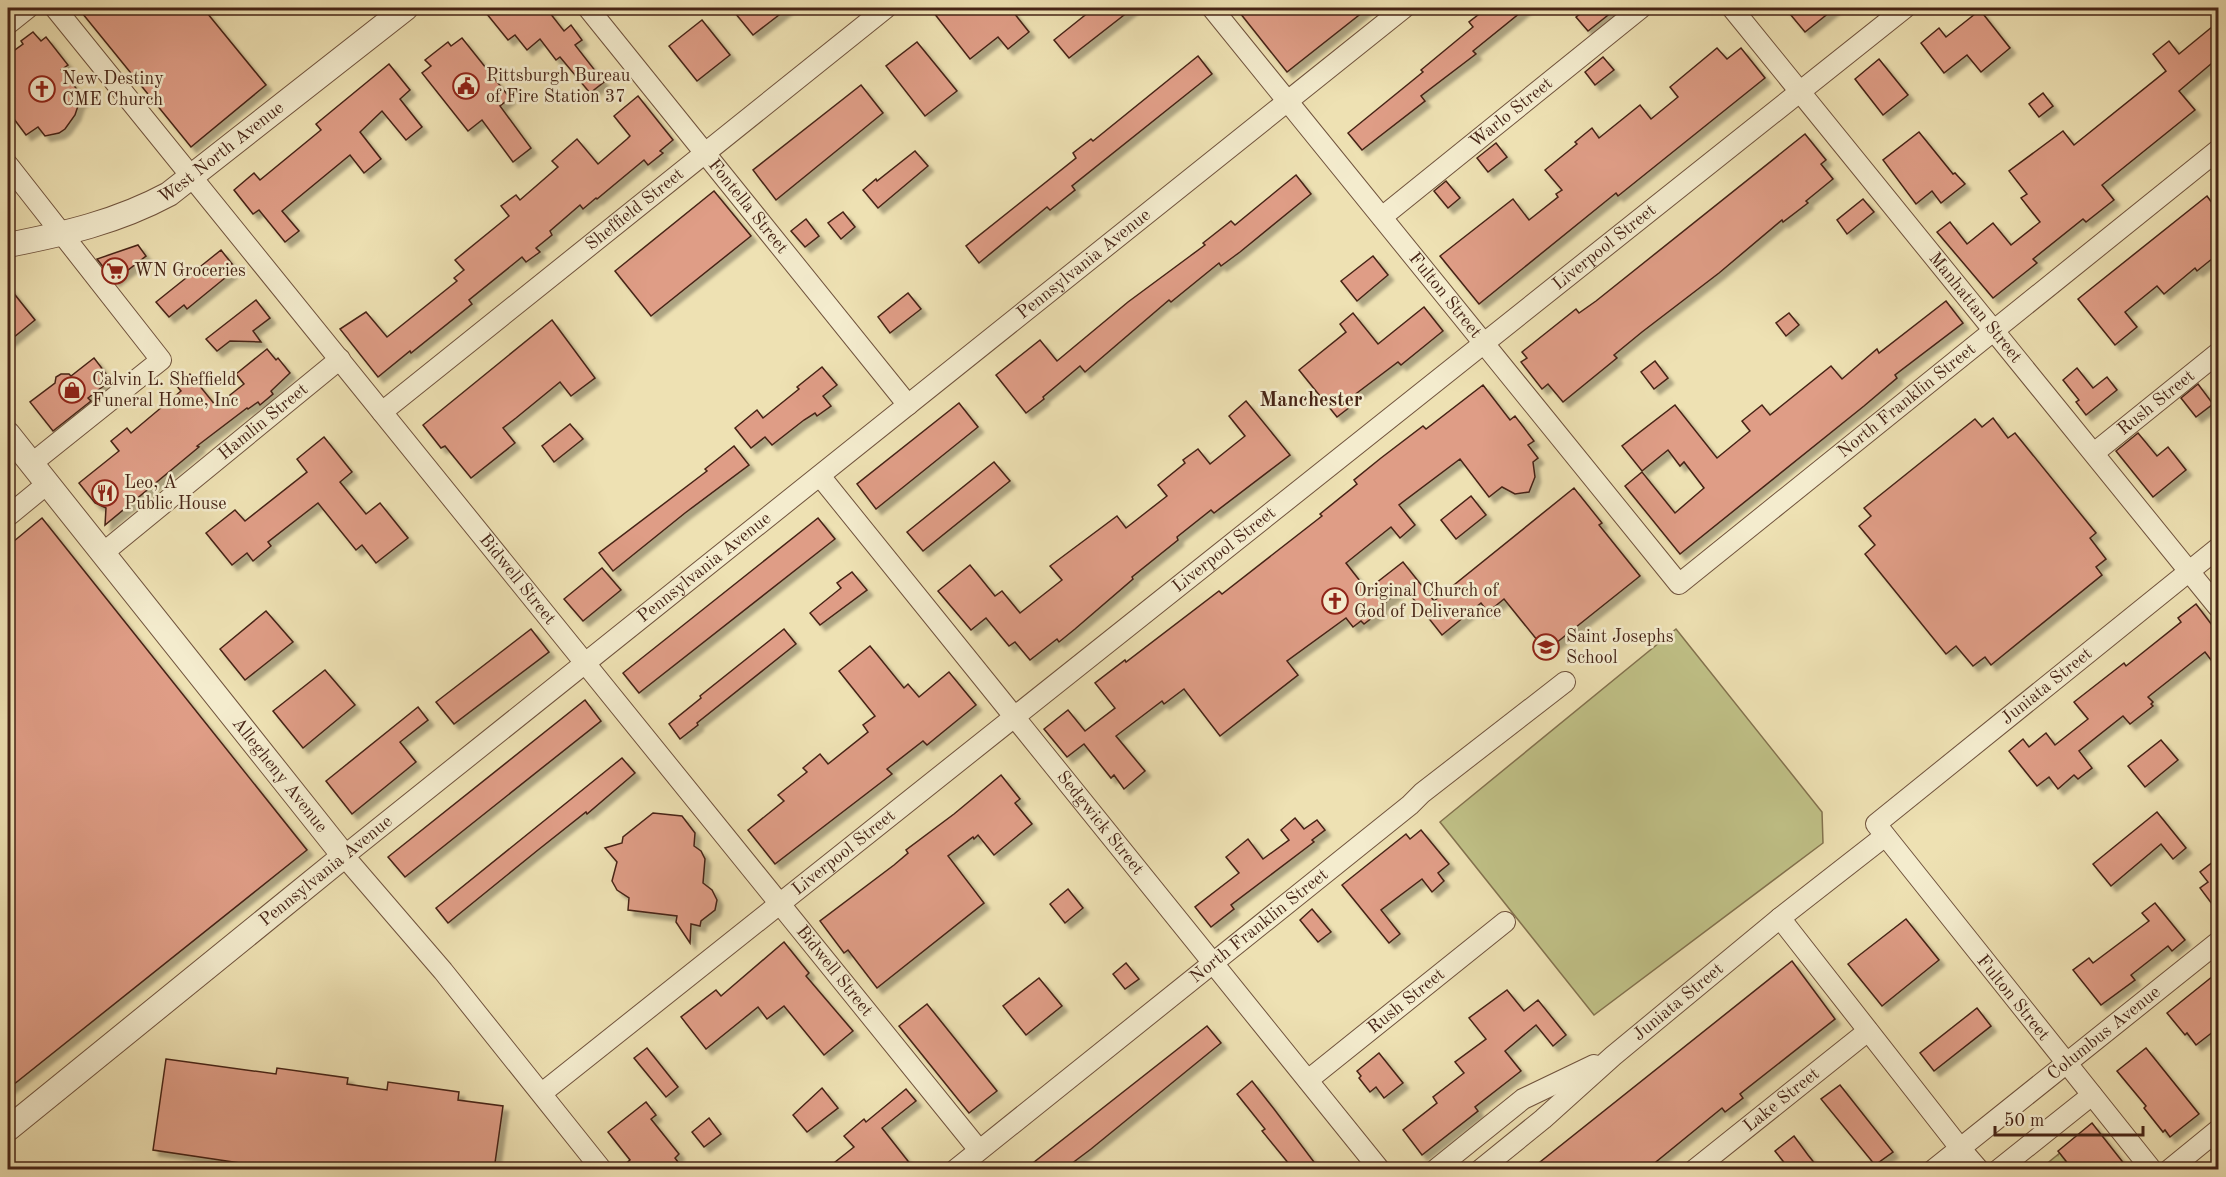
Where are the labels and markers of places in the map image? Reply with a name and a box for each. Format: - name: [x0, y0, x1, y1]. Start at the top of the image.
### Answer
- place label: Pittsburgh Bureau of Fire Station 37: [486, 67, 631, 106]
- place label: New Destiny CME Church: [62, 70, 164, 109]
- public building icon: Pittsburgh Bureau of Fire Station 37: [451, 71, 481, 101]
- church icon: New Destiny CME Church: [27, 74, 57, 104]
- supermarket icon: WN Groceries: [100, 256, 130, 286]
- place label: WN Groceries: [134, 262, 246, 280]
- place label: Calvin L. Sheffield Funeral Home, Inc: [92, 371, 239, 410]
- shop icon: Calvin L. Sheffield Funeral Home, Inc: [57, 375, 87, 405]
- place label: Leo, A Public House: [124, 474, 227, 513]
- restaurant icon: Leo, A Public House: [90, 478, 120, 508]
- place label: Original Church of God of Deliverance: [1354, 582, 1501, 621]
- church icon: Original Church of God of Deliverance: [1320, 586, 1350, 616]
- place label: Saint Josephs School: [1566, 628, 1674, 667]
- school or university icon: Saint Josephs School: [1531, 632, 1561, 662]

